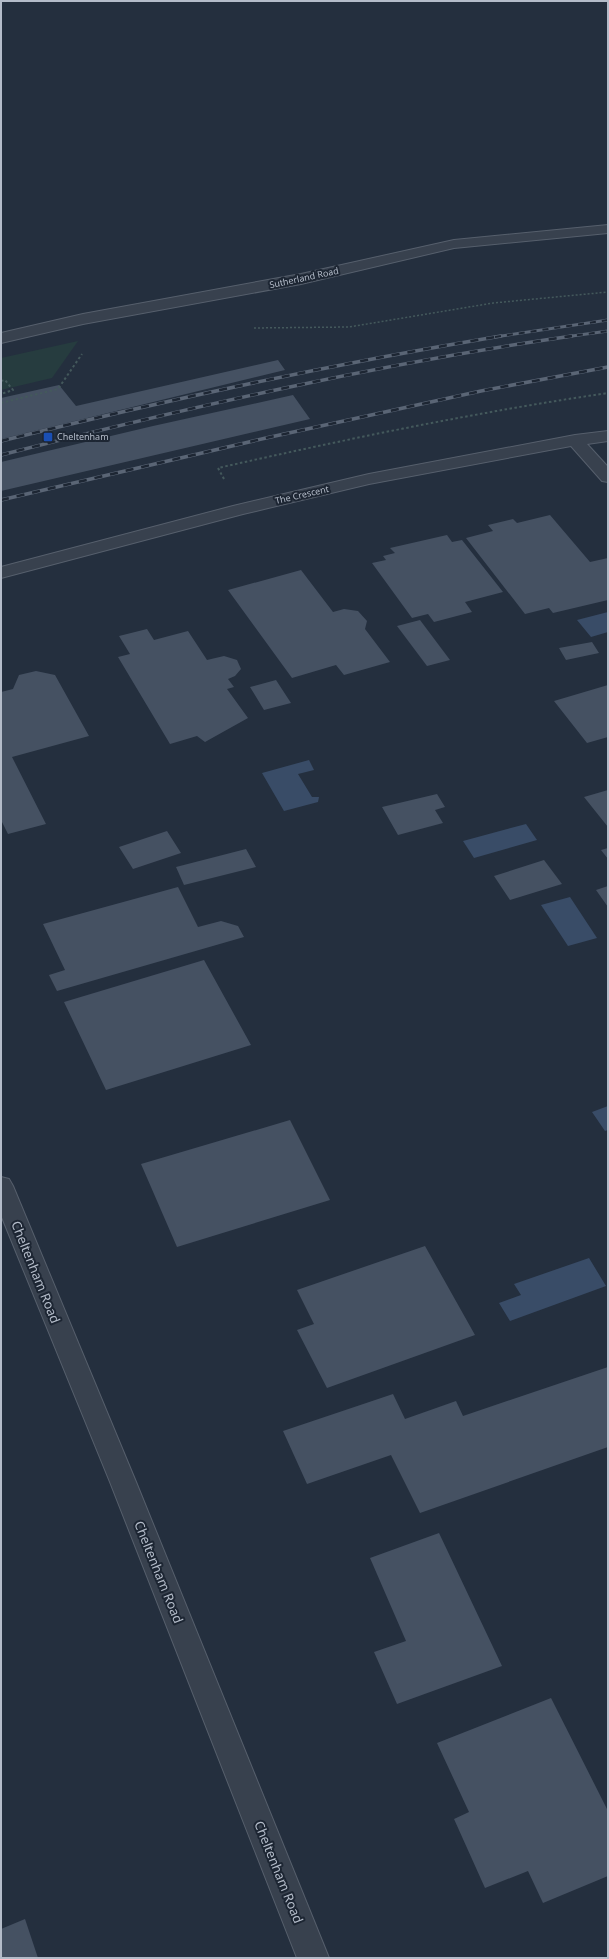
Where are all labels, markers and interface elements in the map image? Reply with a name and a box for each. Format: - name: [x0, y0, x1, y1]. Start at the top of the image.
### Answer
- street label: Sutherland Road: [268, 264, 340, 291]
- place label: Cheltenham: [57, 430, 109, 443]
- marker: Cheltenham: [42, 431, 54, 443]
- street label: The Crescent: [274, 482, 331, 507]
- street label: Cheltenham Road: [7, 1218, 65, 1326]
- street label: Cheltenham Road: [130, 1518, 188, 1626]
- street label: Cheltenham Road: [250, 1818, 308, 1926]

